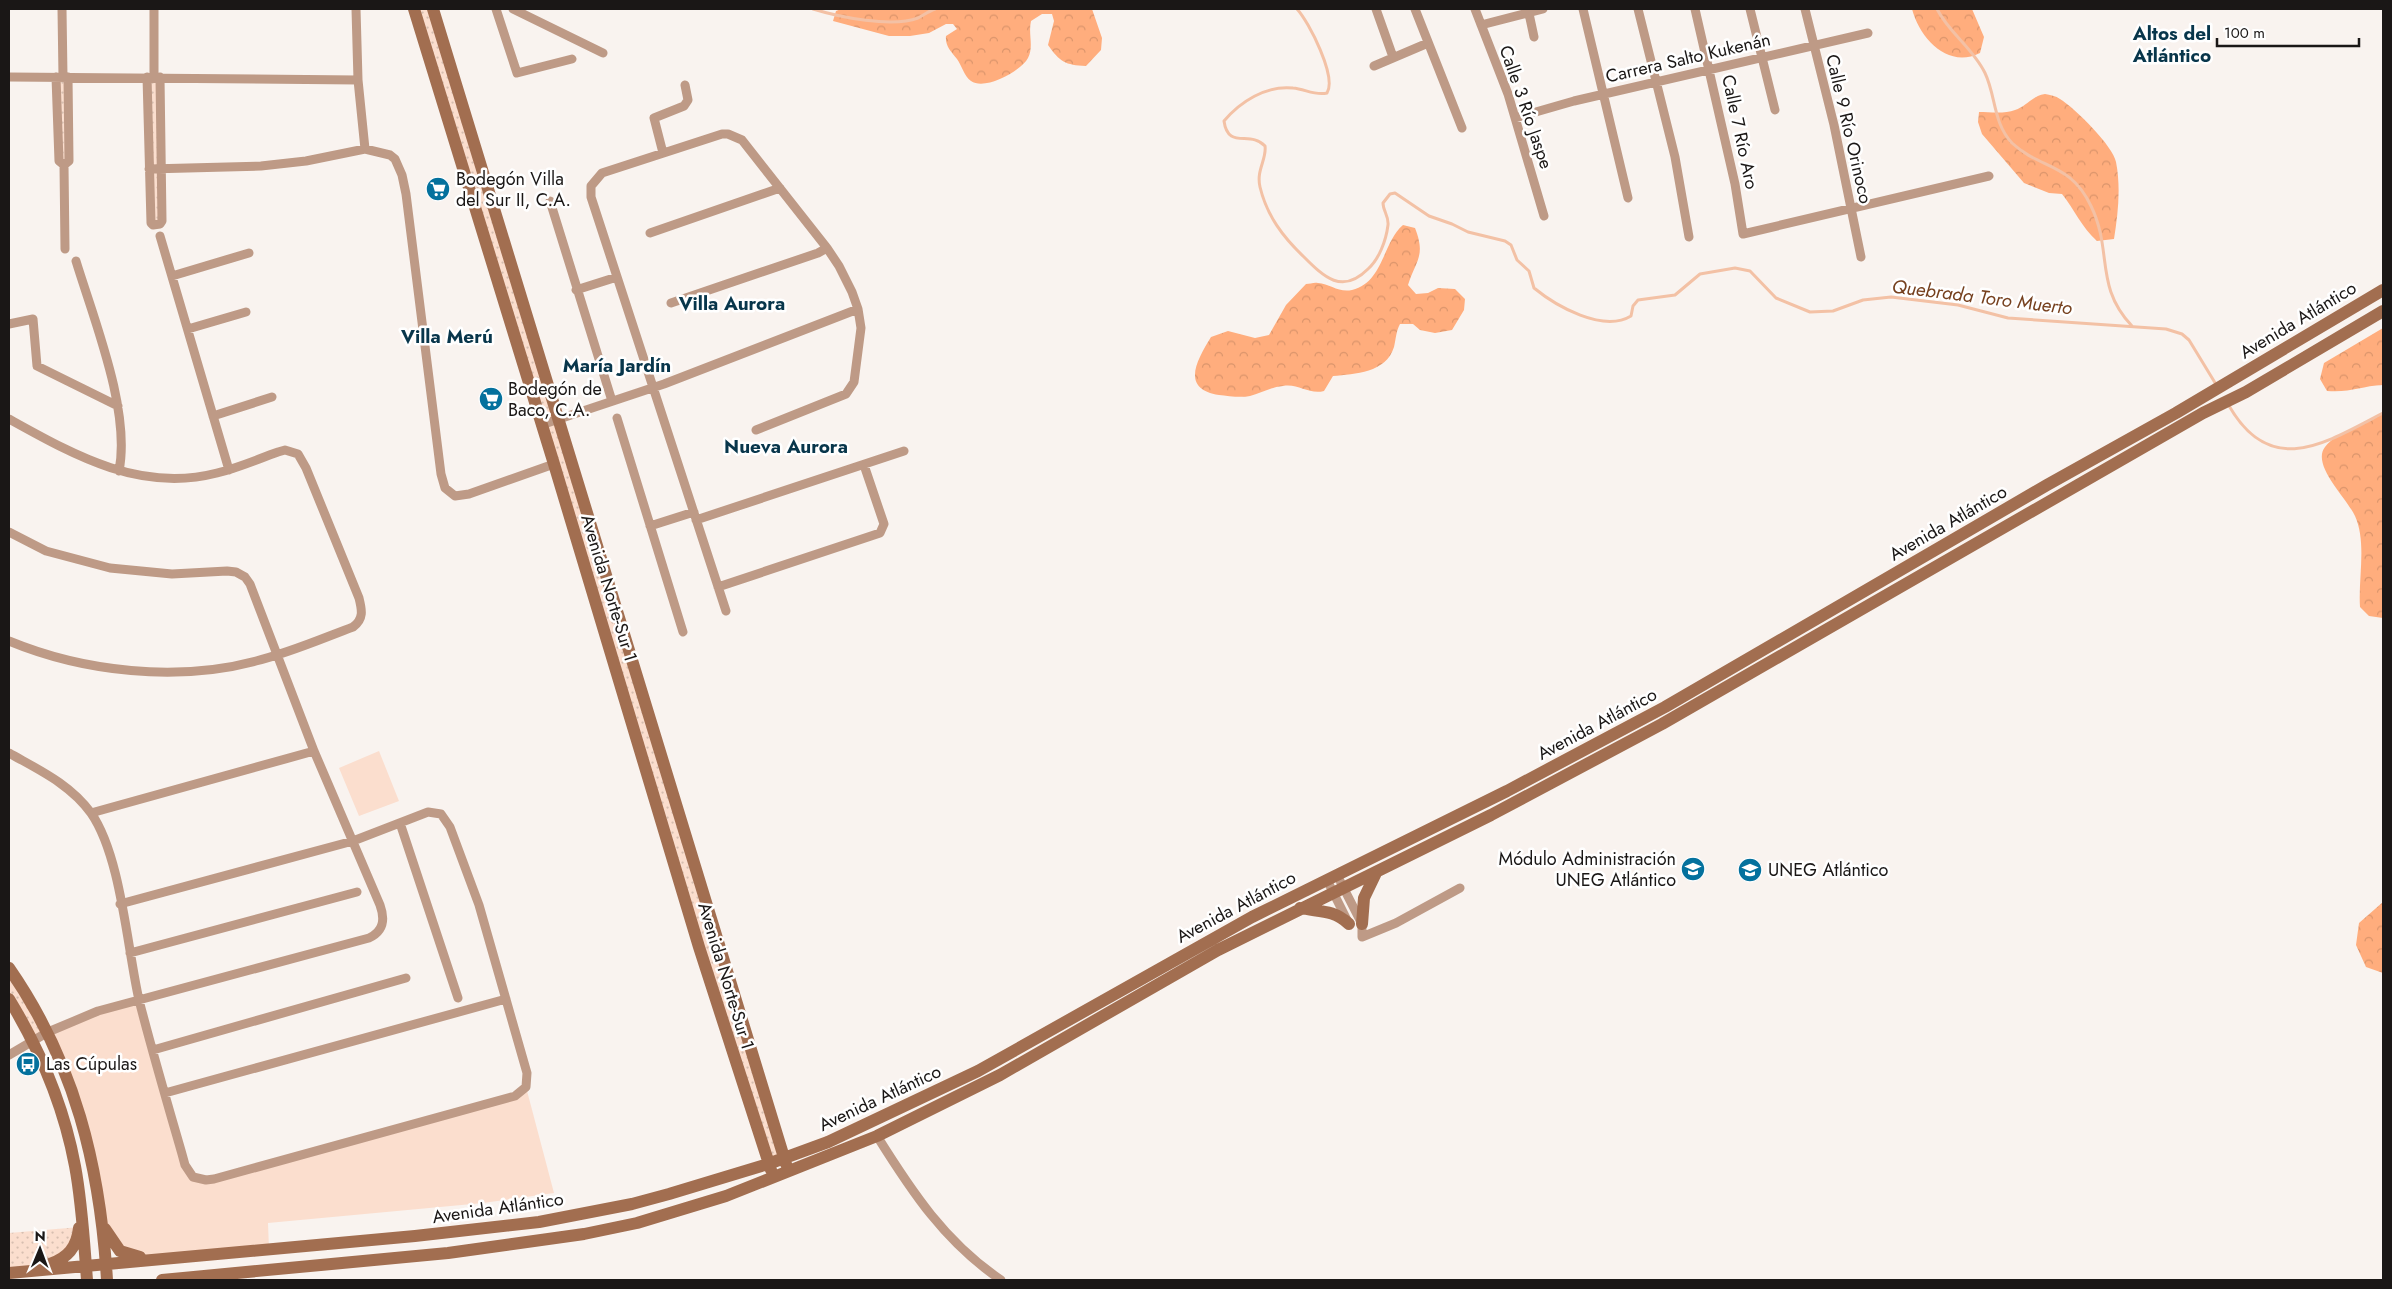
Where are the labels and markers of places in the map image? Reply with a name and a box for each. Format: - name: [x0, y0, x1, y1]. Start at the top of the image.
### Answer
- place label: Bodegón Villa del Sur II, C.A.: [456, 166, 571, 213]
- supermarket icon: Bodegón Villa del Sur II, C.A.: [425, 176, 451, 202]
- place label: Bodegón de Baco, C.A.: [508, 376, 602, 423]
- supermarket icon: Bodegón de Baco, C.A.: [478, 386, 504, 412]
- place label: Módulo Administración UNEG Atlántico: [1499, 846, 1676, 893]
- school or university icon: Módulo Administración UNEG Atlántico: [1680, 856, 1706, 882]
- school or university icon: UNEG Atlántico: [1737, 857, 1763, 883]
- place label: UNEG Atlántico: [1768, 857, 1889, 883]
- bus stop icon: Las Cúpulas: [15, 1051, 41, 1077]
- place label: Las Cúpulas: [46, 1051, 137, 1077]

